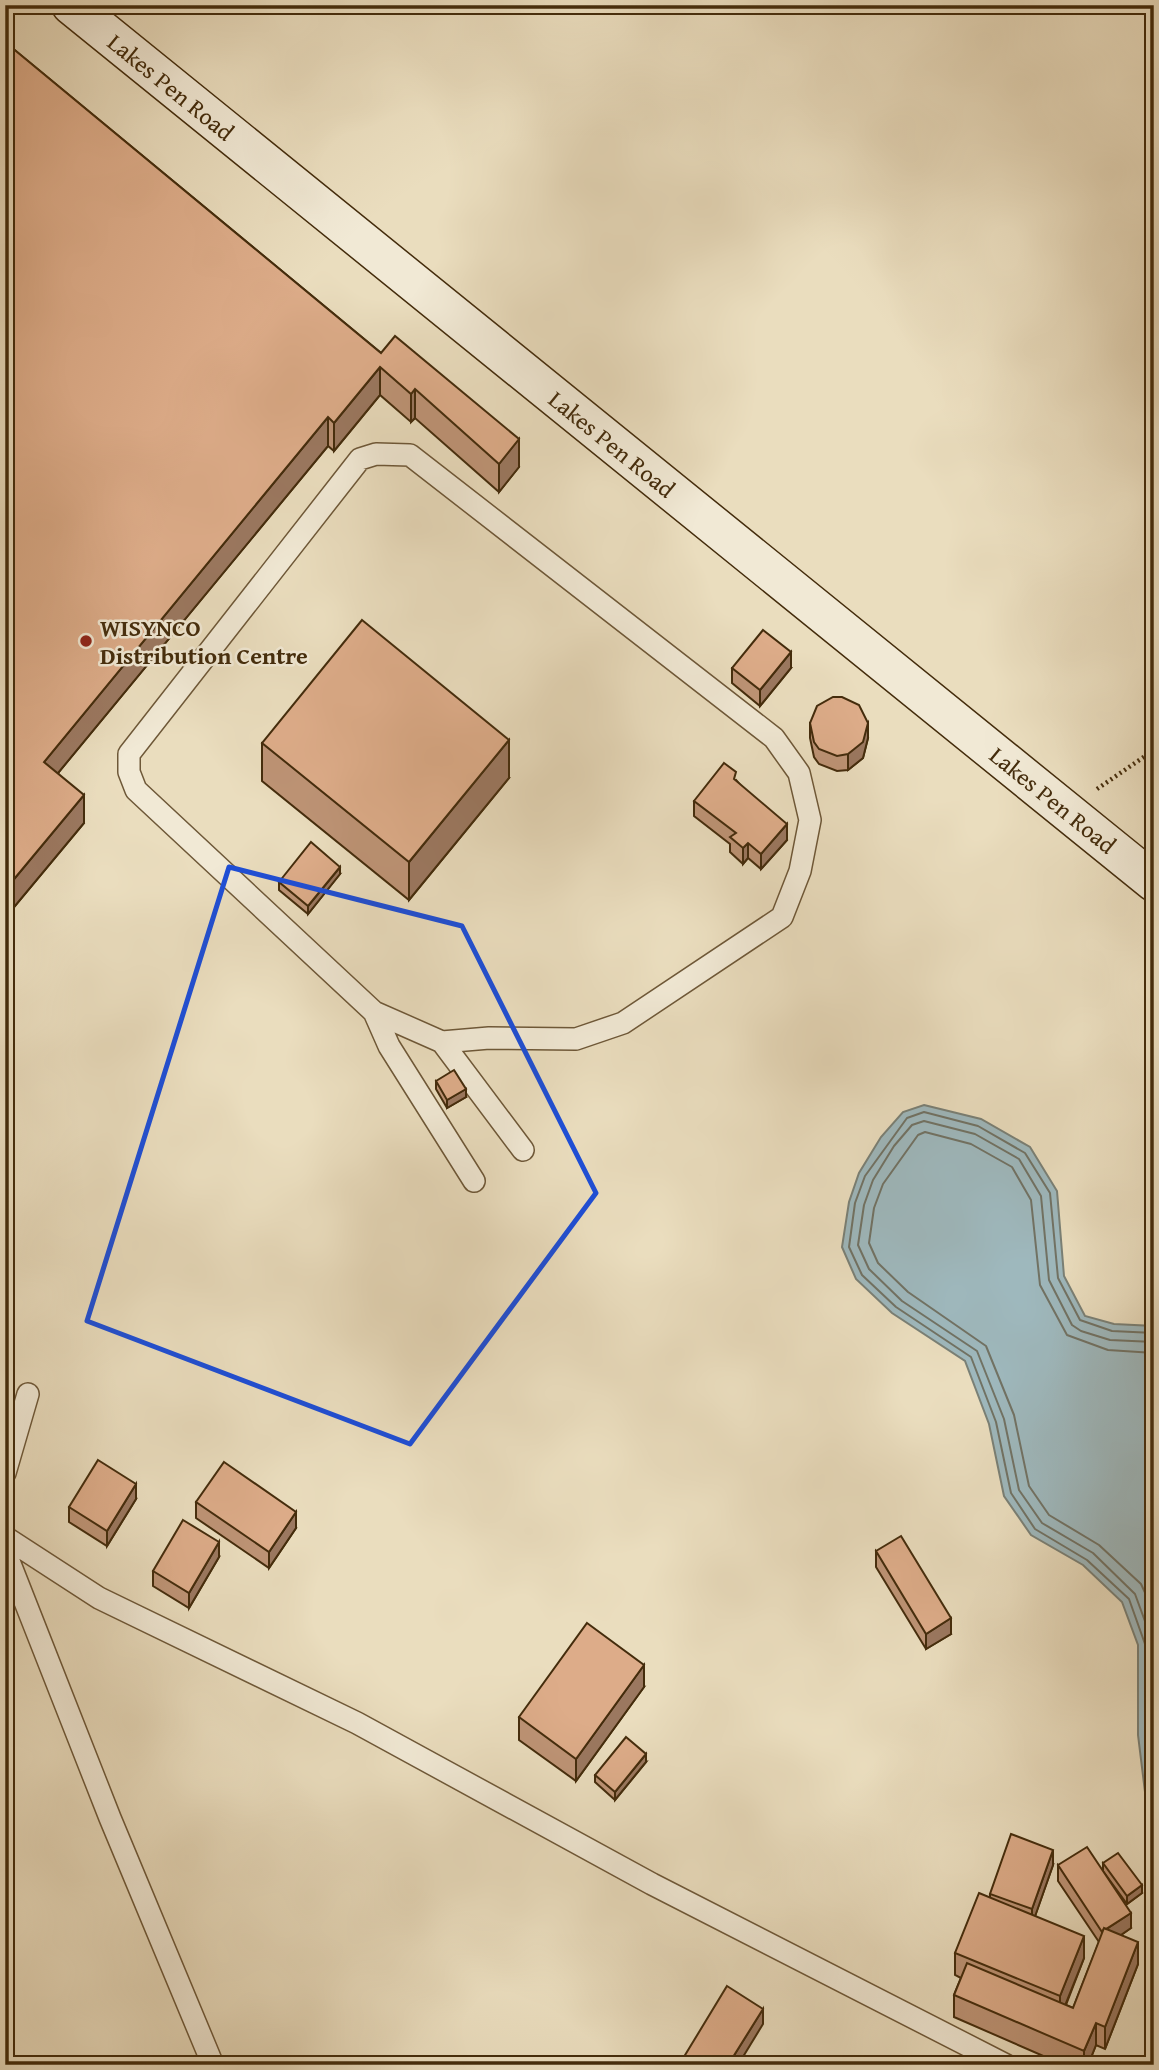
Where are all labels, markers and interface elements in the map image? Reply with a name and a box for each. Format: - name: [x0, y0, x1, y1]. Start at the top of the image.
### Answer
- street label: Lakes Pen Road: [100, 25, 242, 149]
- street label: Lakes Pen Road: [541, 382, 683, 506]
- place label: WISYNCO Distribution Centre: [100, 610, 308, 673]
- marker: WISYNCO Distribution Centre: [78, 633, 94, 649]
- street label: Lakes Pen Road: [982, 738, 1124, 862]

